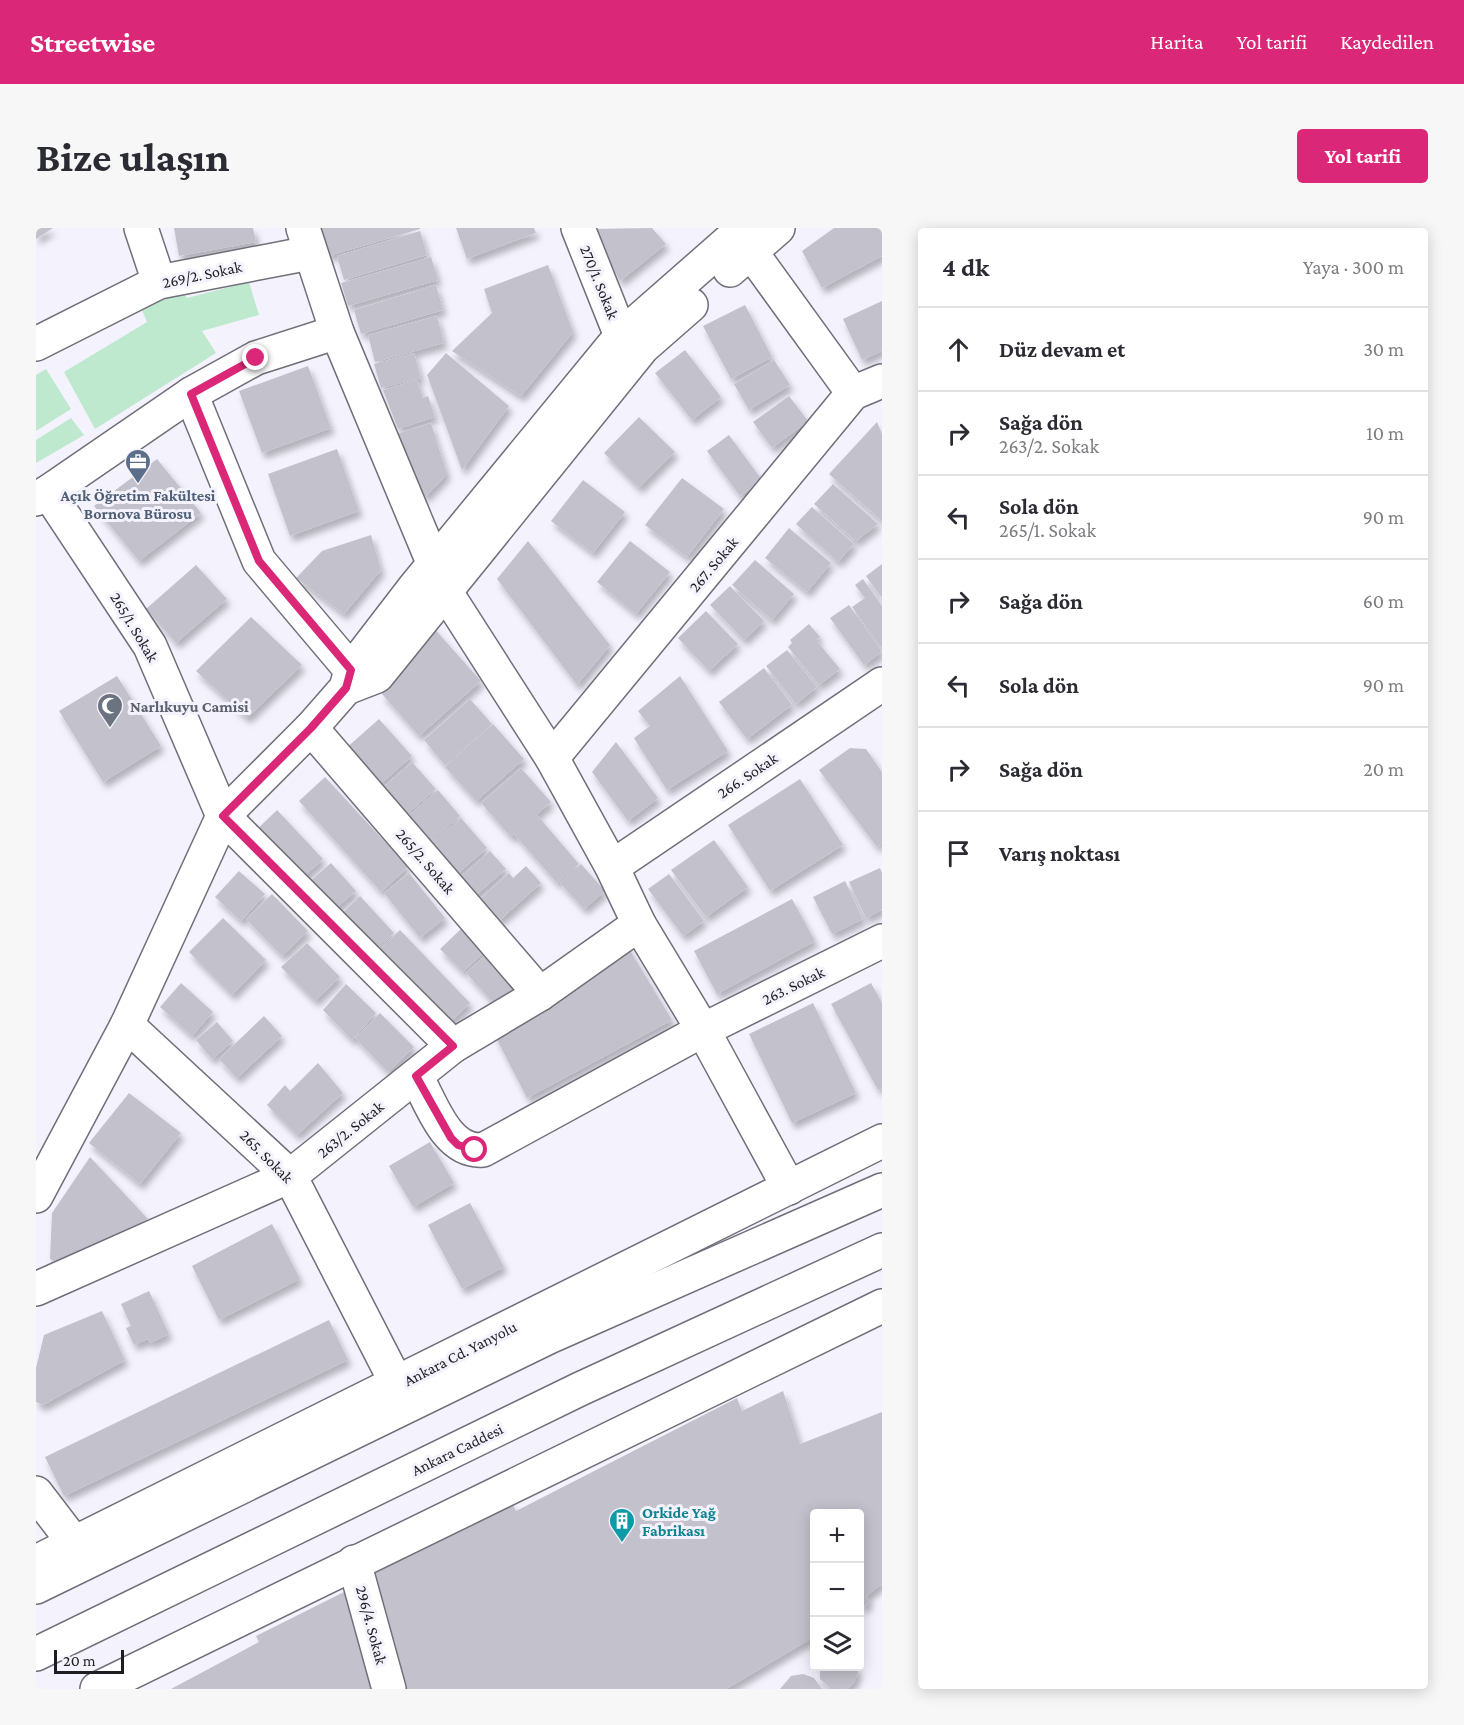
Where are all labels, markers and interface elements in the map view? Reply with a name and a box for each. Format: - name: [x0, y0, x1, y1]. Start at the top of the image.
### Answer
- text: Streetwise: [30, 27, 155, 58]
- text: Harita: [1150, 30, 1203, 54]
- text: Yol tarifi: [1236, 30, 1307, 54]
- text: Kaydedilen: [1340, 30, 1434, 54]
- button: Yol tarifi: [1297, 129, 1428, 183]
- text: Bize ulaşın: [36, 133, 230, 180]
- street label: 270/1. Sokak: [577, 243, 622, 322]
- text: 4 dk: [942, 253, 989, 282]
- text: Yaya · 300 m: [1303, 256, 1404, 278]
- street label: 269/2. Sokak: [161, 258, 244, 291]
- icon: ahead: [942, 333, 975, 366]
- text: Düz devam et: [999, 337, 1125, 362]
- text: 30 m: [1363, 338, 1404, 360]
- route end: [242, 344, 268, 370]
- text: Sağa dön: [999, 410, 1083, 435]
- icon: right: [942, 417, 975, 450]
- text: 10 m: [1366, 422, 1404, 444]
- text: 263/2. Sokak: [999, 435, 1099, 457]
- office icon: Açık Öğretim Fakültesi Bornova Bürosu: [123, 447, 153, 485]
- place label: Açık Öğretim Fakültesi Bornova Bürosu: [60, 487, 216, 522]
- text: Sola dön: [999, 494, 1079, 519]
- icon: left: [942, 501, 975, 534]
- text: 90 m: [1363, 506, 1404, 528]
- text: 265/1. Sokak: [999, 519, 1096, 541]
- street label: 267. Sokak: [686, 533, 741, 595]
- icon: right: [942, 585, 975, 618]
- text: Sağa dön: [999, 589, 1083, 614]
- street label: 265/1. Sokak: [107, 590, 162, 665]
- text: 60 m: [1363, 590, 1404, 612]
- icon: left: [942, 669, 975, 702]
- text: Sola dön: [999, 673, 1079, 698]
- text: 90 m: [1363, 674, 1404, 696]
- mosque icon: Narlıkuyu Camisi: [95, 691, 125, 729]
- place label: Narlıkuyu Camisi: [130, 698, 249, 715]
- street label: 266. Sokak: [714, 749, 781, 802]
- icon: right: [942, 753, 975, 786]
- text: Sağa dön: [999, 757, 1083, 782]
- text: 20 m: [1363, 758, 1404, 780]
- street label: 265/2. Sokak: [393, 825, 459, 898]
- icon: arrive: [942, 837, 975, 870]
- text: Varış noktası: [999, 841, 1120, 866]
- street label: 263. Sokak: [759, 963, 828, 1008]
- street label: 263/2. Sokak: [314, 1097, 387, 1161]
- street label: 265. Sokak: [237, 1126, 297, 1187]
- route start: [461, 1136, 487, 1162]
- street label: Ankara Cd. Yanyolu: [401, 1317, 520, 1390]
- street label: Ankara Caddesi: [409, 1420, 506, 1479]
- place label: Orkide Yağ Fabrikası: [642, 1504, 716, 1539]
- building icon: Orkide Yağ Fabrikası: [607, 1506, 637, 1544]
- map controls: [810, 1509, 864, 1671]
- button: +: [810, 1509, 864, 1563]
- button: −: [810, 1563, 864, 1617]
- street label: 296/4. Sokak: [353, 1584, 390, 1667]
- button: layers: [810, 1617, 864, 1671]
- scale bar: [54, 1647, 124, 1674]
- text: 20 m: [63, 1652, 96, 1669]

